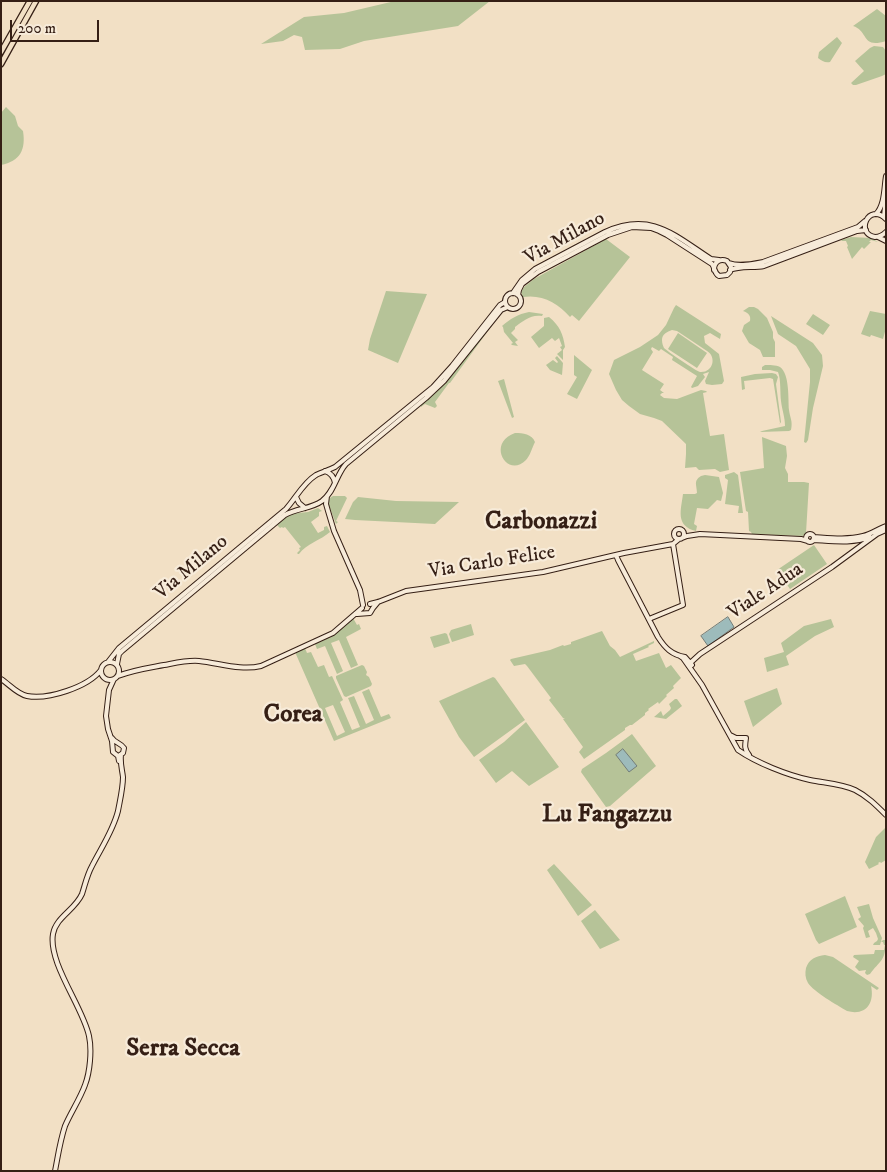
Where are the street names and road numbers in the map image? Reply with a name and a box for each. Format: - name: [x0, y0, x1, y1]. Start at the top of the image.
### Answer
- street label: Via Milano: [520, 207, 610, 271]
- street label: Via Milano: [150, 530, 234, 606]
- street label: Via Carlo Felice: [427, 541, 557, 585]
- street label: Viale Adua: [724, 558, 808, 626]

